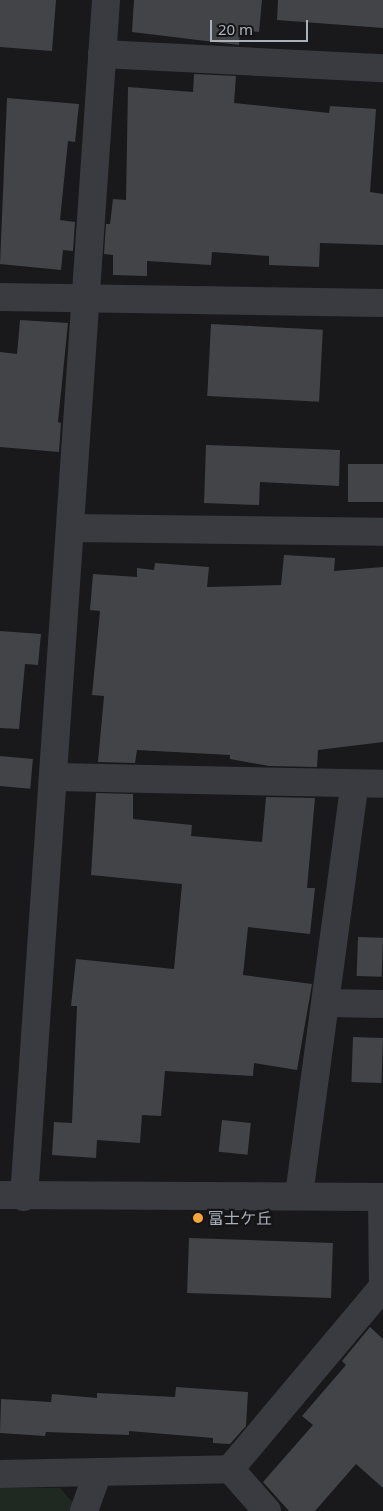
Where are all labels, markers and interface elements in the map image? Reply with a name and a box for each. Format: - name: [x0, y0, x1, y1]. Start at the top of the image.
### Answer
- scale bar: [213, 10, 310, 42]
- text: 20 m: [218, 19, 253, 39]
- place label: 富士ケ丘: [208, 1208, 272, 1228]
- marker: 富士ケ丘: [192, 1212, 204, 1224]

